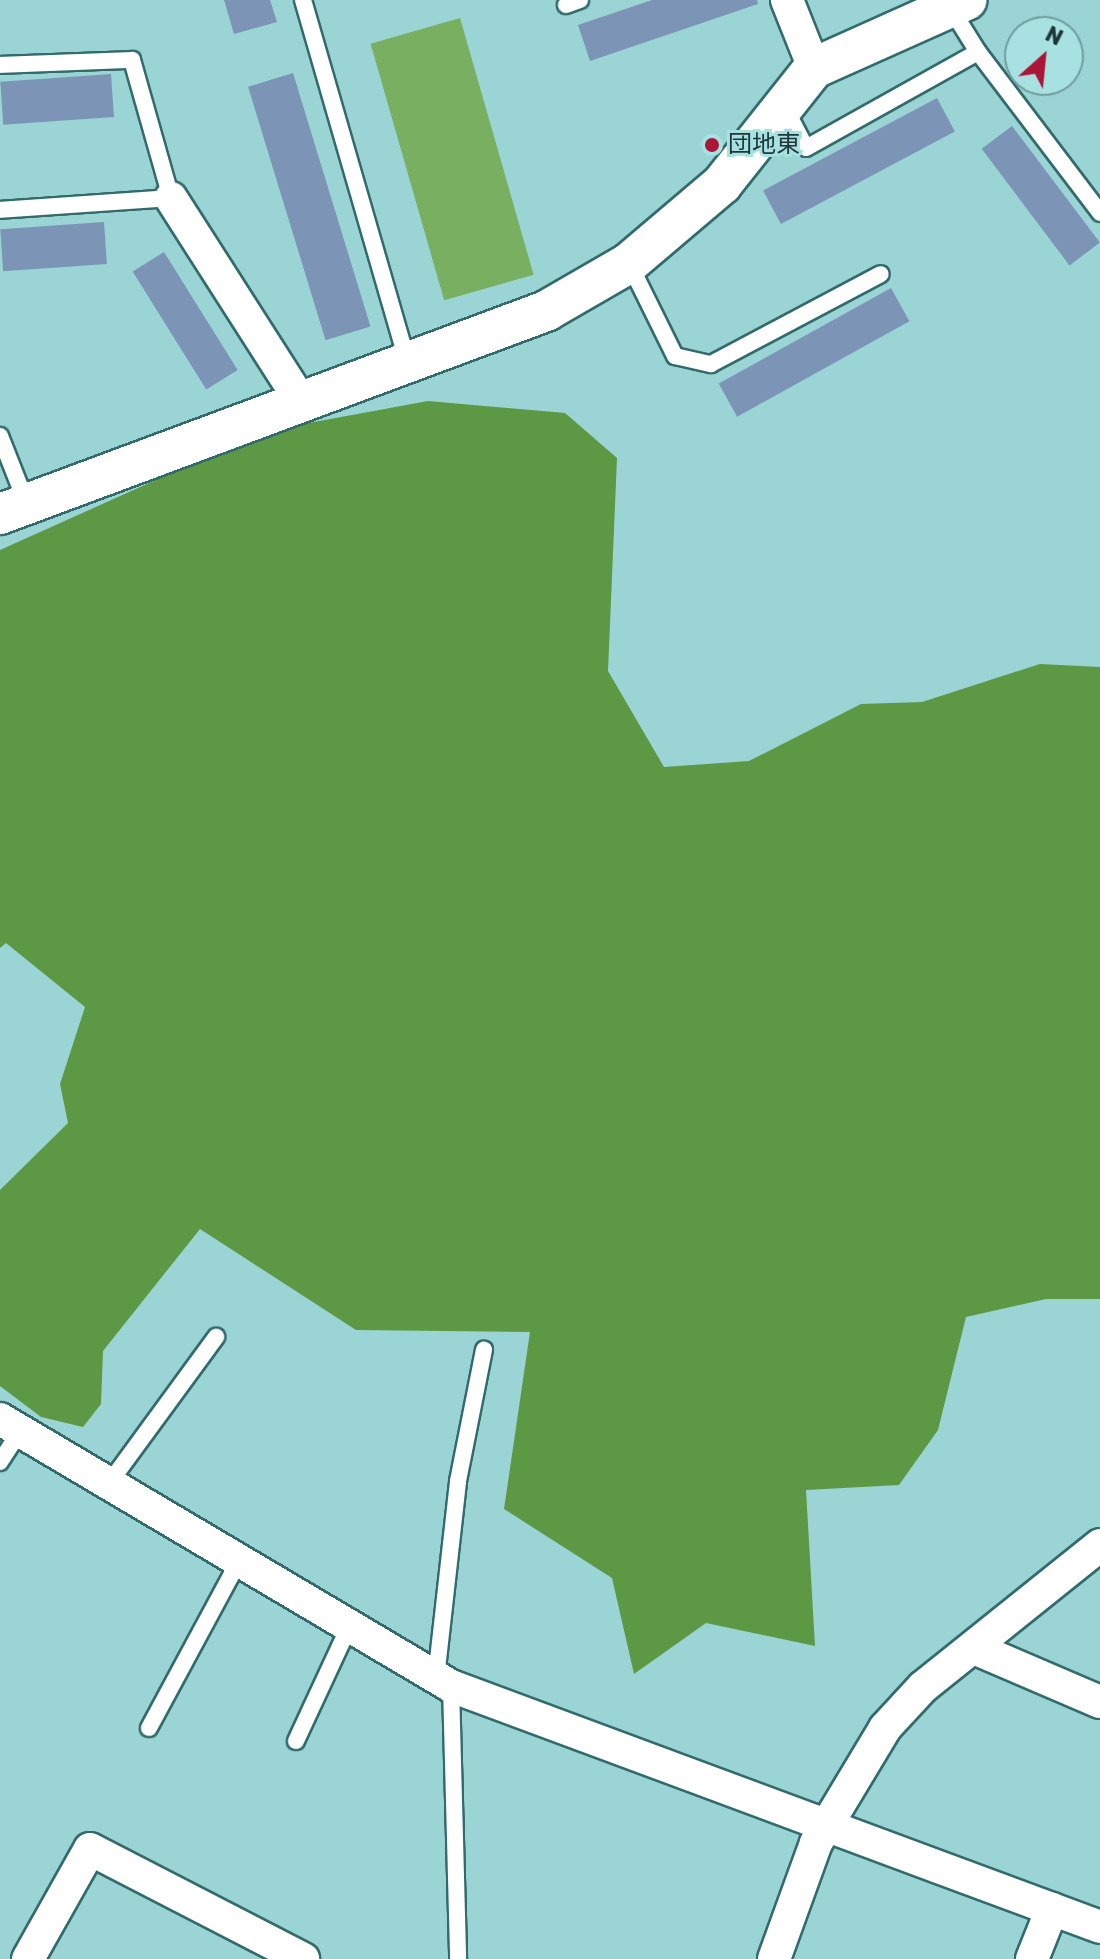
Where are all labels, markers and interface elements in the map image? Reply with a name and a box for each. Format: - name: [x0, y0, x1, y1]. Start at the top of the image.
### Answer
- north arrow: [1004, 16, 1084, 96]
- text: N: [1041, 20, 1067, 52]
- place label: 団地東: [728, 131, 800, 159]
- marker: 団地東: [703, 136, 721, 154]

